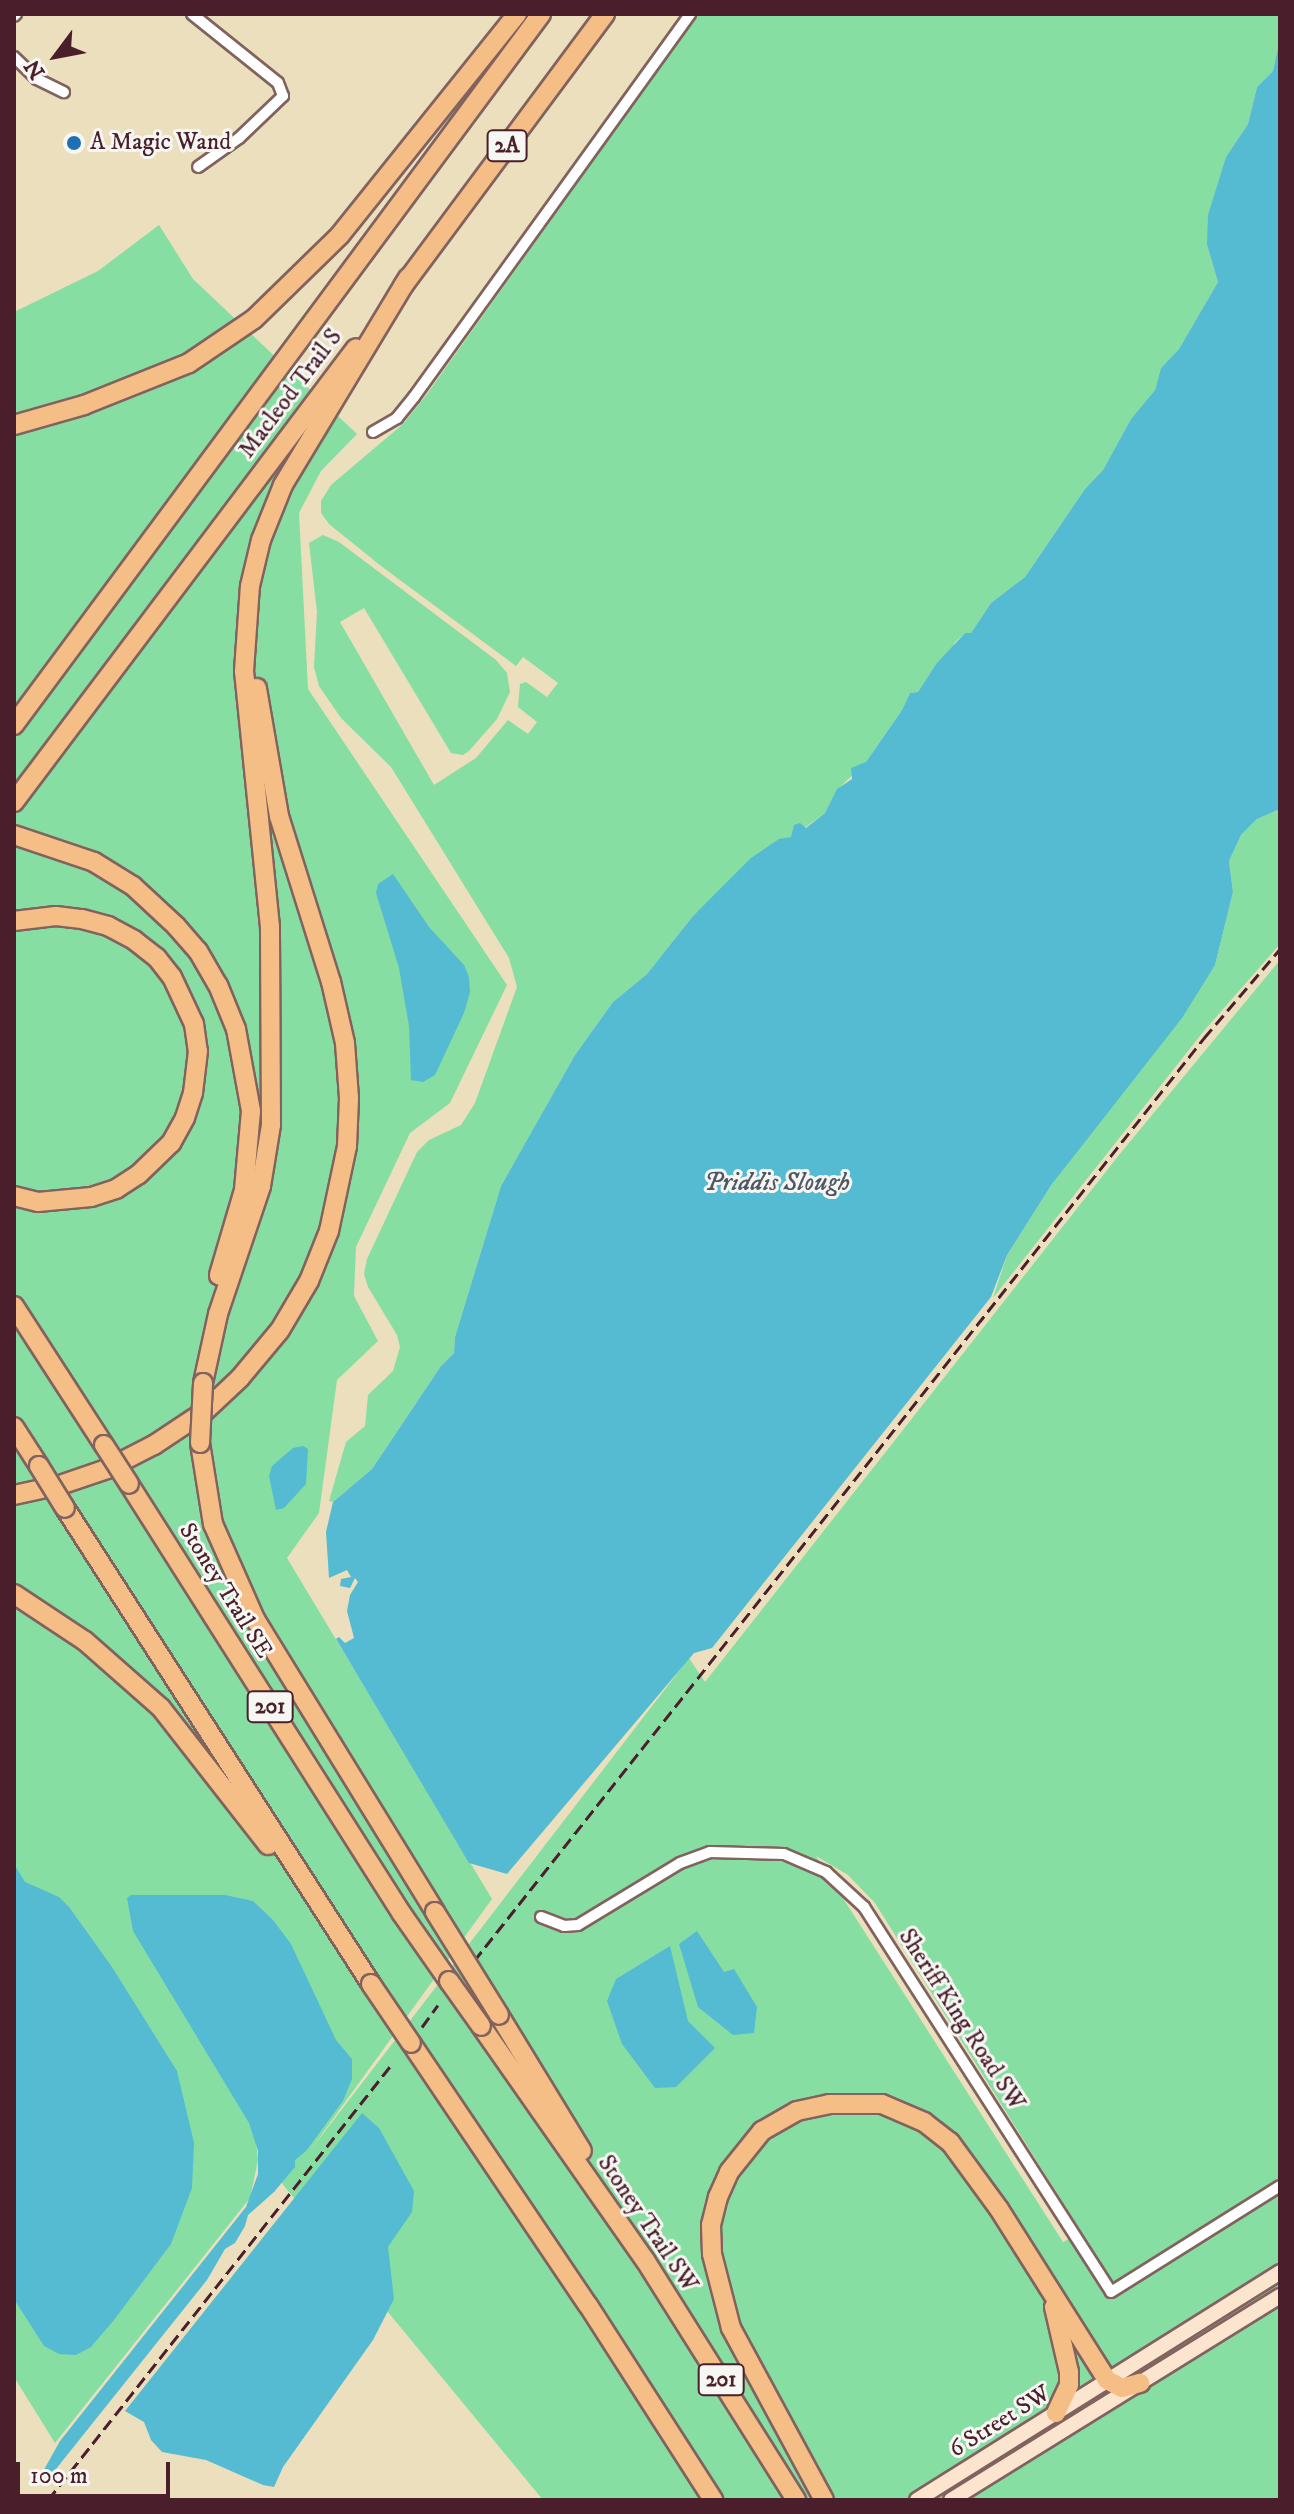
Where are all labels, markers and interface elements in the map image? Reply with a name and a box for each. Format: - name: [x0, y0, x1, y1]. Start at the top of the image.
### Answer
- north arrow: [16, 16, 96, 96]
- text: N: [19, 54, 51, 84]
- road number: 2A: [485, 128, 529, 164]
- place label: A Magic Wand: [90, 129, 231, 157]
- marker: A Magic Wand: [65, 134, 83, 152]
- street label: Macleod Trail S: [233, 324, 349, 464]
- water label: Priddis Slough: [704, 1167, 850, 1199]
- street label: Stoney Trail SE: [172, 1518, 278, 1664]
- road number: 201: [246, 1689, 294, 1725]
- street label: Sheriff King Road SW: [892, 1924, 1030, 2116]
- street label: Stoney Trail SW: [591, 2150, 703, 2298]
- road number: 201: [697, 2362, 745, 2398]
- street label: 6 Street SW: [944, 2380, 1056, 2464]
- scale bar: [20, 2446, 174, 2496]
- text: 100 m: [30, 2461, 88, 2491]

